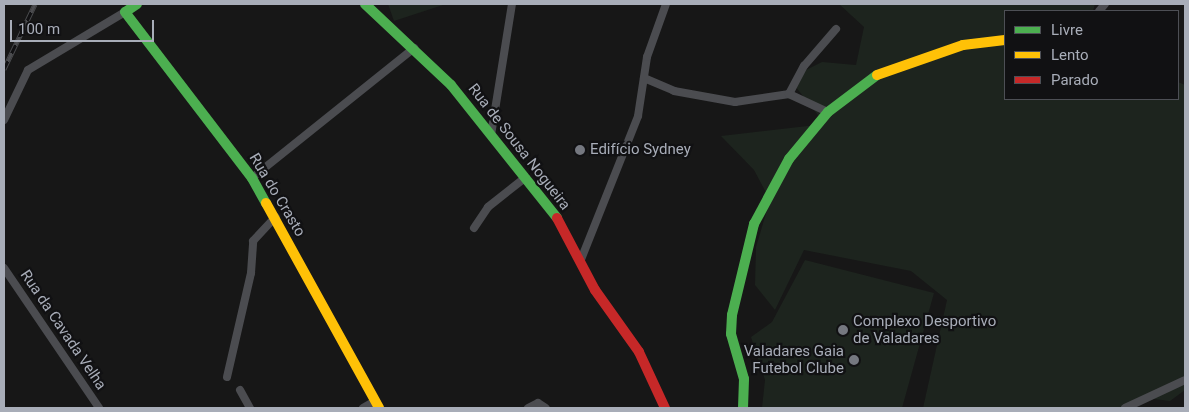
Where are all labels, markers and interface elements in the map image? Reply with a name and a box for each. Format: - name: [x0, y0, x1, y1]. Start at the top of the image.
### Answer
- scale bar: [12, 10, 156, 42]
- legend: [1004, 10, 1179, 100]
- text: 100 m: [18, 20, 60, 38]
- text: Livre: [1051, 21, 1083, 39]
- text: Lento: [1051, 46, 1089, 64]
- text: Parado: [1051, 71, 1099, 89]
- street label: Rua de Sousa Nogueira: [464, 80, 574, 214]
- place label: Edifício Sydney: [590, 141, 691, 159]
- marker: Edifício Sydney: [574, 144, 586, 156]
- street label: Rua do Crasto: [245, 150, 309, 240]
- street label: Rua da Cavada Velha: [16, 267, 110, 393]
- place label: Complexo Desportivo de Valadares: [853, 312, 996, 347]
- marker: Complexo Desportivo de Valadares: [837, 324, 849, 336]
- place label: Valadares Gaia Futebol Clube: [744, 342, 844, 377]
- marker: Valadares Gaia Futebol Clube: [848, 354, 860, 366]

